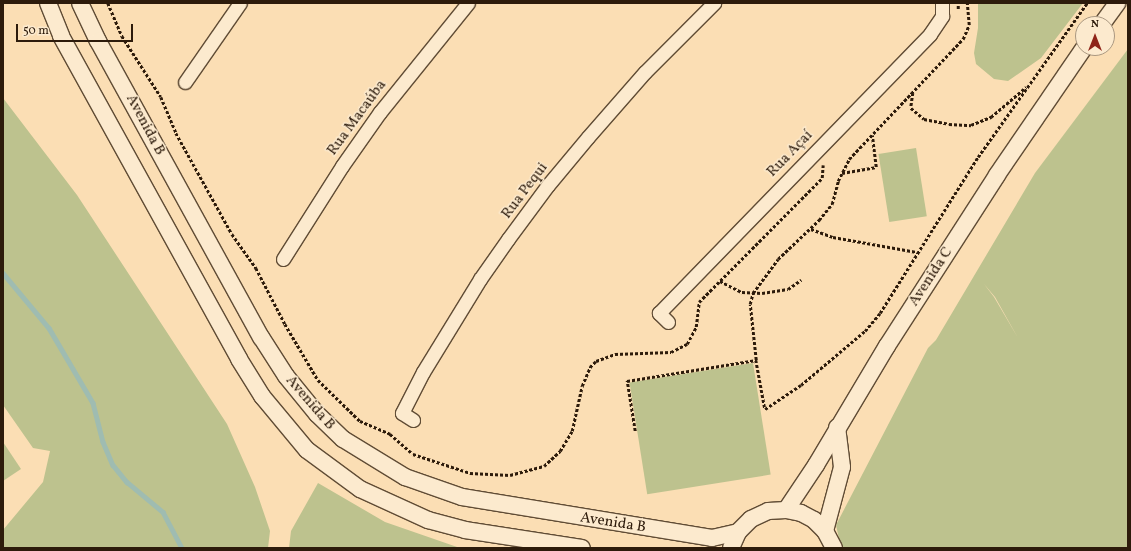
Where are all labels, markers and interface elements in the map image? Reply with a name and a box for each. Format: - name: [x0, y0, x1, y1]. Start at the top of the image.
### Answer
- scale bar: [18, 16, 135, 42]
- north arrow: [1075, 16, 1115, 56]
- text: N: [1091, 17, 1099, 32]
- text: 50 m: [23, 23, 49, 39]
- street label: Rua Macaúba: [324, 77, 390, 159]
- street label: Avenida B: [121, 92, 169, 158]
- street label: Rua Açaí: [763, 127, 817, 181]
- street label: Rua Pequi: [498, 159, 552, 223]
- street label: Avenida C: [905, 244, 957, 310]
- street label: Avenida B: [281, 372, 339, 434]
- street label: Avenida B: [579, 509, 647, 537]

